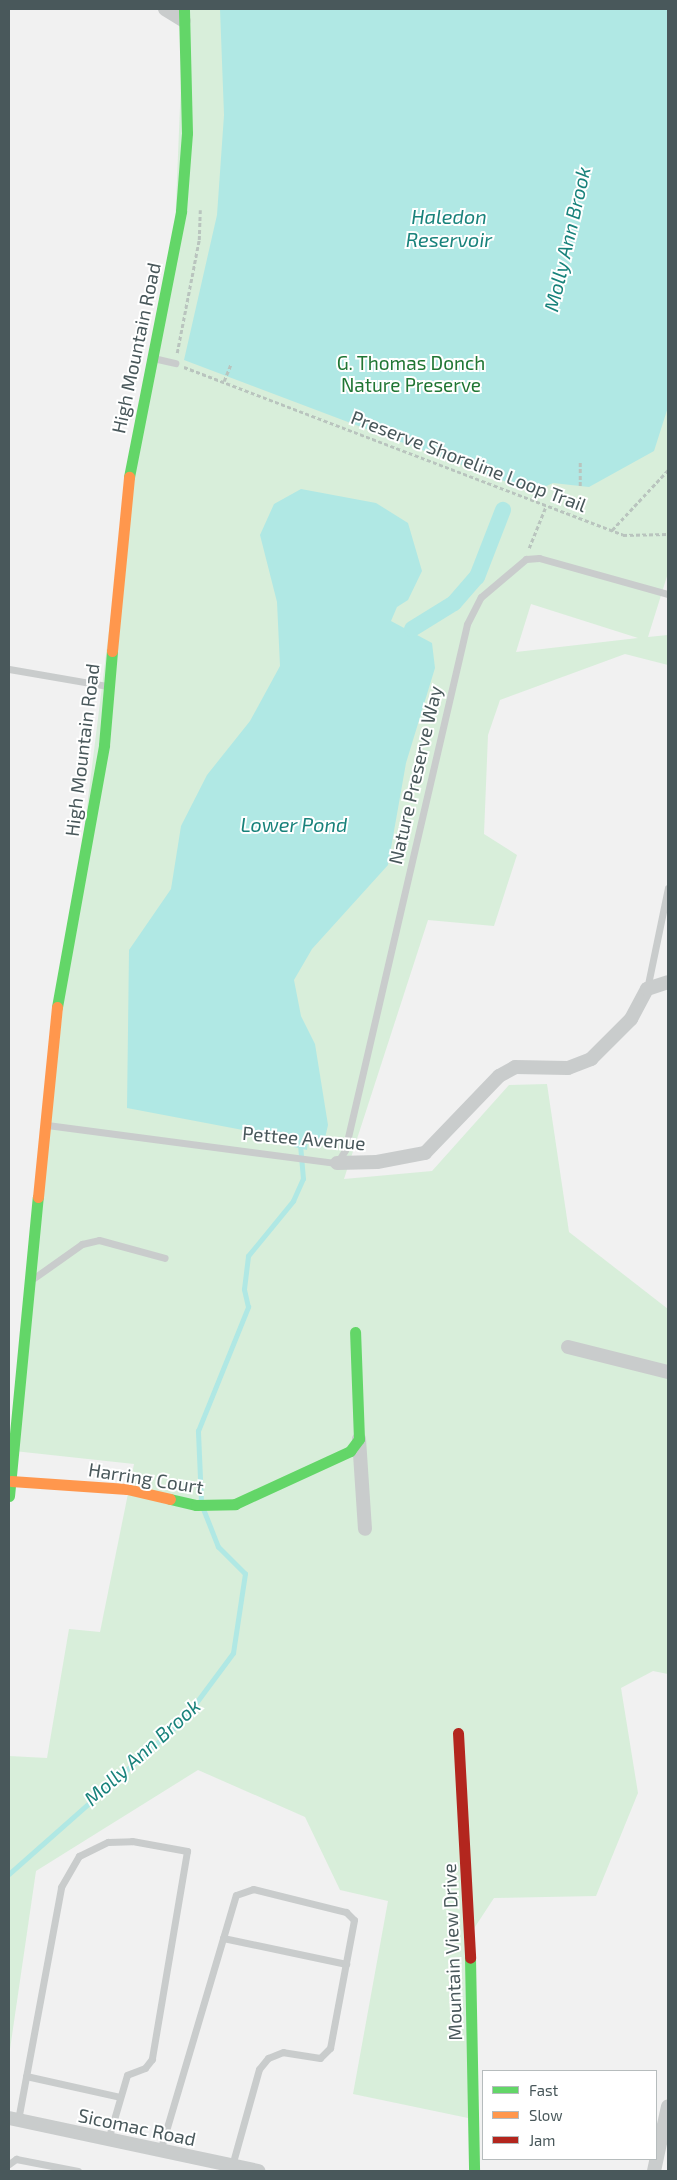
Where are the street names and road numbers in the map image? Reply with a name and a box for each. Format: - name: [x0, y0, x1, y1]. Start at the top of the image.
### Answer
- street label: High Mountain Road: [107, 261, 165, 435]
- street label: Preserve Shoreline Loop Trail: [348, 405, 590, 517]
- street label: High Mountain Road: [60, 662, 104, 838]
- street label: Nature Preserve Way: [383, 683, 447, 867]
- street label: Pettee Avenue: [241, 1121, 367, 1155]
- street label: Harring Court: [87, 1458, 205, 1498]
- street label: Mountain View Drive: [437, 1862, 467, 2042]
- street label: Sicomac Road: [76, 2103, 198, 2151]

